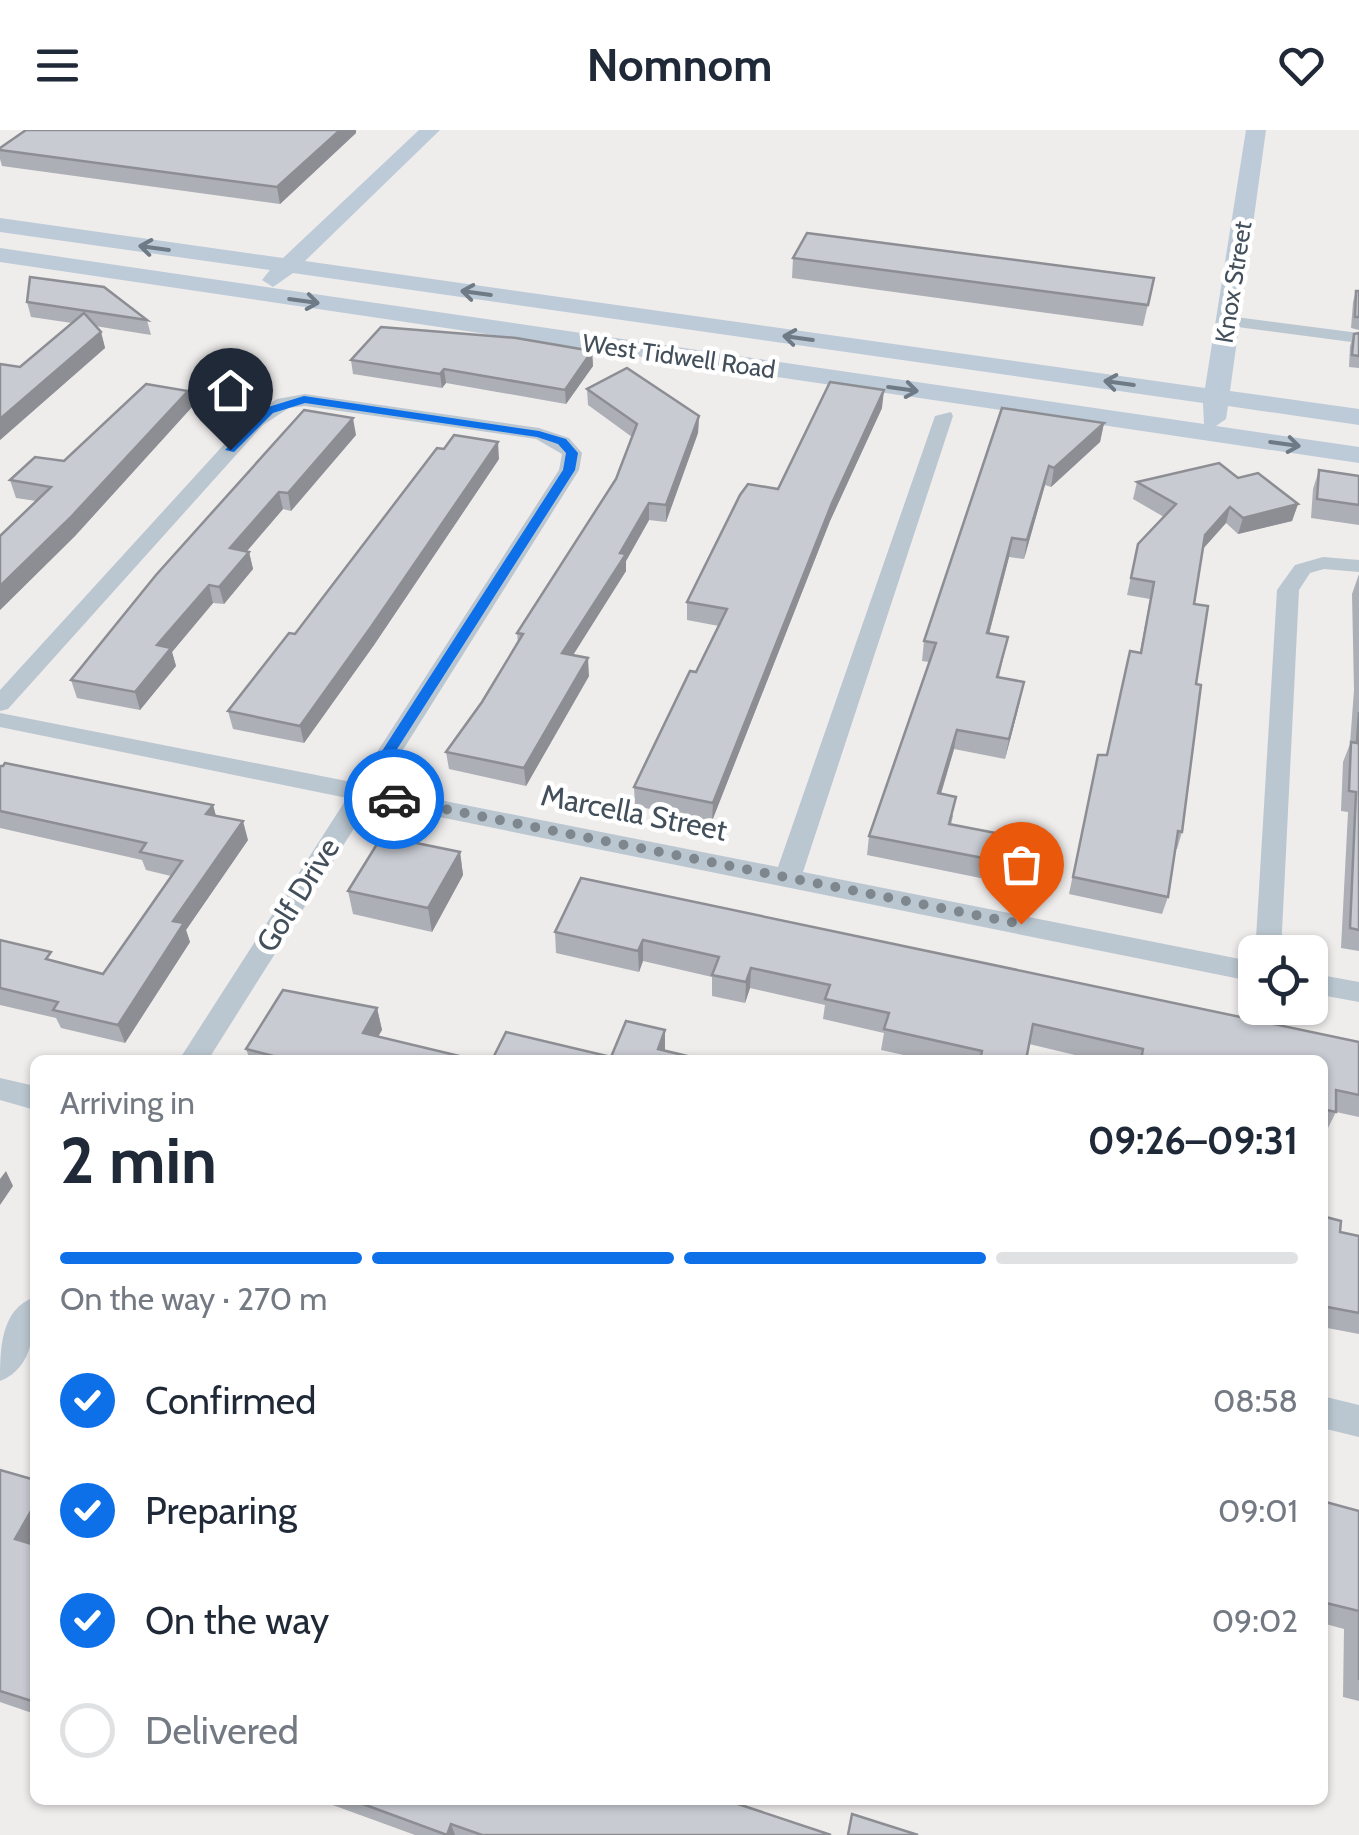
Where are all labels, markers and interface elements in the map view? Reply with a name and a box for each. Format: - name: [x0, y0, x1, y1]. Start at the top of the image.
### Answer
- icon: menu: [30, 38, 85, 93]
- text: Nomnom: [587, 38, 772, 92]
- icon: heart: [1274, 38, 1329, 93]
- street label: Knox Street: [1209, 218, 1258, 345]
- one-way arrow: [138, 238, 170, 256]
- one-way arrow: [460, 283, 492, 301]
- one-way arrow: [287, 292, 320, 310]
- street label: West Tidwell Road: [581, 328, 777, 384]
- one-way arrow: [782, 328, 814, 346]
- pin: [188, 348, 273, 451]
- icon: home: [203, 363, 258, 418]
- one-way arrow: [1104, 374, 1136, 392]
- one-way arrow: [886, 381, 918, 399]
- one-way arrow: [1268, 436, 1301, 454]
- courier: [344, 749, 444, 849]
- icon: car: [367, 772, 422, 827]
- street label: Marcella Street: [538, 776, 730, 849]
- pin: [979, 822, 1064, 925]
- street label: Golf Drive: [248, 831, 347, 959]
- icon: bag: [994, 837, 1049, 892]
- map controls: [1238, 935, 1328, 1025]
- button: locate: [1238, 935, 1328, 1025]
- text: Arriving in: [60, 1083, 195, 1122]
- text: 09:26–09:31: [1088, 1117, 1298, 1164]
- text: 2 min: [60, 1120, 217, 1199]
- text: On the way · 270 m: [60, 1279, 327, 1318]
- icon: check: [60, 1373, 115, 1428]
- text: Confirmed: [145, 1377, 316, 1424]
- text: 08:58: [1213, 1381, 1298, 1420]
- icon: check: [60, 1483, 115, 1538]
- text: Preparing: [145, 1487, 297, 1534]
- text: 09:01: [1218, 1491, 1298, 1530]
- icon: check: [60, 1593, 115, 1648]
- text: On the way: [145, 1597, 329, 1644]
- text: 09:02: [1212, 1601, 1298, 1640]
- text: Delivered: [145, 1707, 299, 1754]

